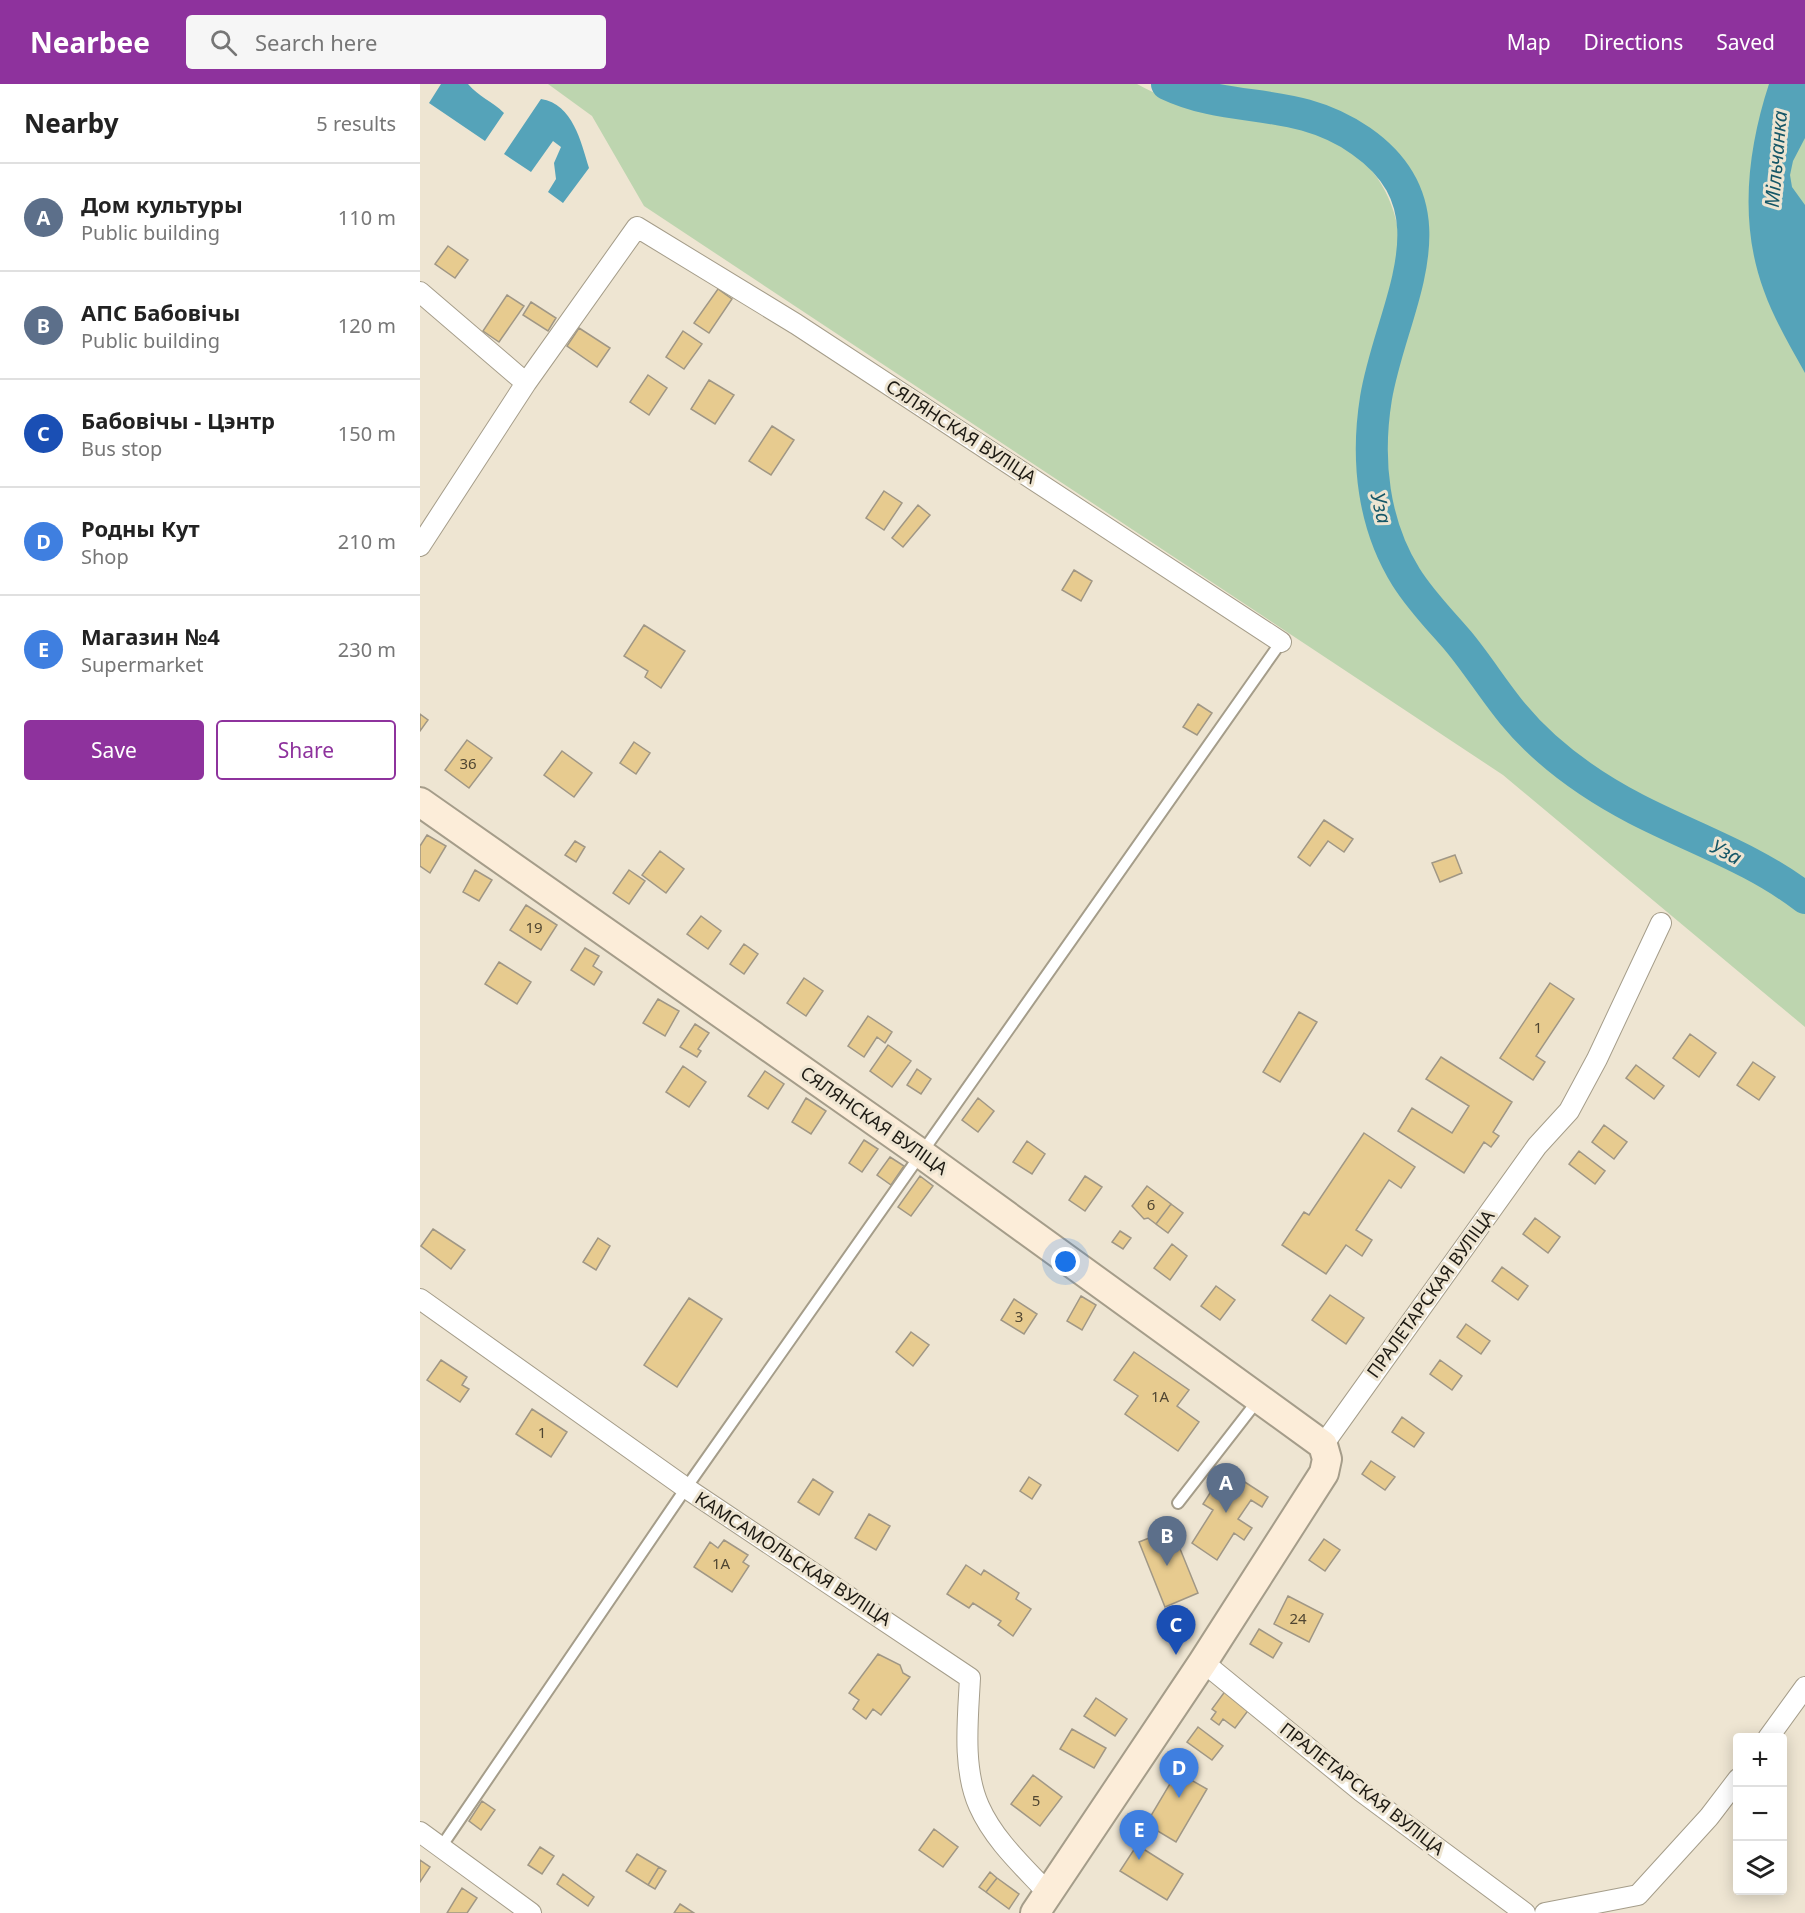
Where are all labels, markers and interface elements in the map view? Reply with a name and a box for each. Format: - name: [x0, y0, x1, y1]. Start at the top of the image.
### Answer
- search box: [186, 15, 606, 69]
- text: Nearbee: [30, 23, 150, 61]
- icon: search: [207, 26, 240, 59]
- text: Search here: [255, 27, 377, 57]
- text: Map: [1507, 28, 1551, 56]
- text: Directions: [1584, 28, 1683, 56]
- text: Saved: [1716, 28, 1775, 56]
- text: Nearby: [24, 105, 119, 141]
- water label: Мільчанка: [1758, 109, 1793, 208]
- text: 5 results: [316, 110, 396, 137]
- text: Дом культуры: [81, 189, 243, 219]
- text: A: [37, 204, 50, 231]
- text: 110 m: [338, 204, 396, 231]
- text: Public building: [81, 219, 220, 246]
- text: АПС Бабовічы: [81, 297, 240, 327]
- text: B: [37, 312, 50, 339]
- text: 120 m: [338, 312, 396, 339]
- text: Public building: [81, 327, 220, 354]
- street label: СЯЛЯНСКАЯ ВУЛІЦА: [882, 374, 1042, 489]
- text: Бабовічы - Цэнтр: [81, 405, 275, 435]
- text: C: [37, 420, 50, 447]
- text: 150 m: [338, 420, 396, 447]
- text: Bus stop: [81, 435, 162, 462]
- water label: Уза: [1365, 489, 1398, 526]
- text: Родны Кут: [81, 513, 200, 543]
- text: D: [36, 528, 51, 555]
- text: 210 m: [338, 528, 396, 555]
- text: Shop: [81, 543, 129, 570]
- text: Магазин №4: [81, 621, 220, 651]
- text: E: [38, 636, 49, 663]
- text: 230 m: [338, 636, 396, 663]
- text: Supermarket: [81, 651, 204, 678]
- button: Save: [24, 720, 204, 780]
- button: Share: [216, 720, 396, 780]
- house number: 36: [459, 753, 477, 773]
- water label: Уза: [1706, 832, 1746, 871]
- house number: 19: [525, 917, 543, 937]
- house number: 1: [1534, 1017, 1542, 1037]
- street label: СЯЛЯНСКАЯ ВУЛІЦА: [796, 1060, 953, 1180]
- house number: 6: [1147, 1194, 1155, 1214]
- street label: ПРАЛЕТАРСКАЯ ВУЛІЦА: [1361, 1204, 1500, 1382]
- your location: [1051, 1247, 1080, 1276]
- house number: 3: [1015, 1306, 1023, 1326]
- house number: 1А: [1151, 1386, 1170, 1406]
- house number: 1: [538, 1422, 546, 1442]
- pin: A: [1206, 1464, 1246, 1513]
- street label: КАМСАМОЛЬСКАЯ ВУЛІЦА: [691, 1486, 897, 1631]
- pin: B: [1148, 1516, 1186, 1566]
- house number: 1А: [712, 1553, 731, 1573]
- pin: C: [1156, 1606, 1196, 1655]
- house number: 24: [1289, 1608, 1307, 1628]
- street label: ПРАЛЕТАРСКАЯ ВУЛІЦА: [1275, 1716, 1450, 1860]
- map controls: [1733, 1733, 1787, 1895]
- button: +: [1733, 1733, 1787, 1787]
- pin: D: [1160, 1748, 1198, 1798]
- button: −: [1733, 1787, 1787, 1841]
- house number: 5: [1032, 1790, 1040, 1810]
- pin: E: [1120, 1810, 1158, 1860]
- button: layers: [1733, 1841, 1787, 1895]

